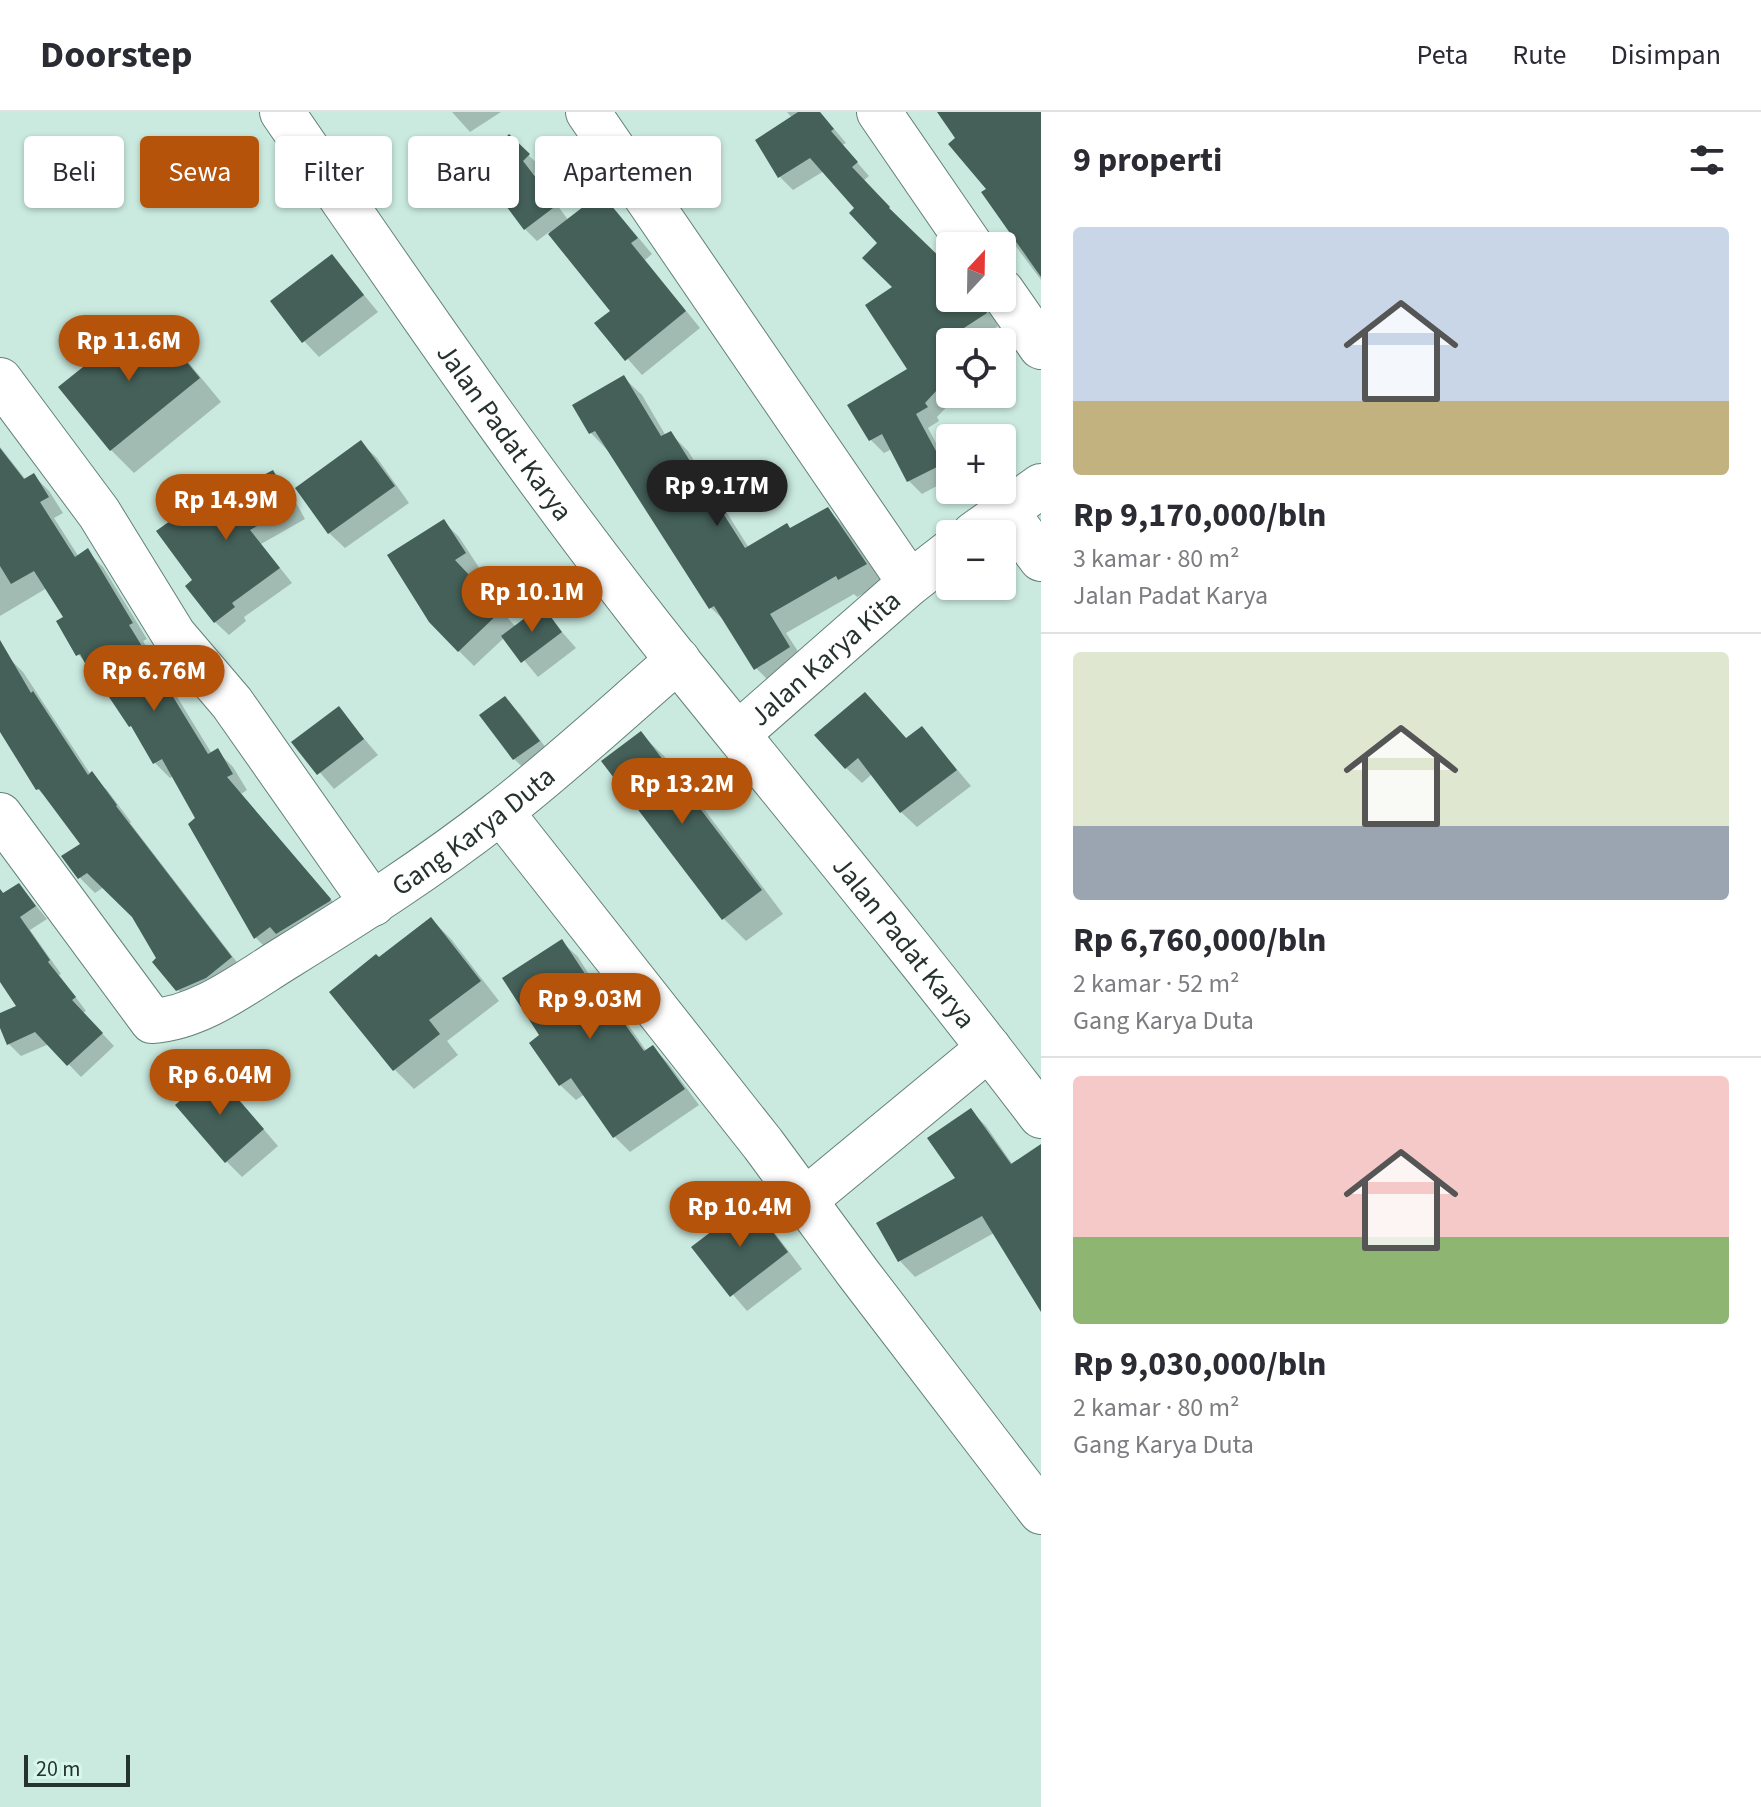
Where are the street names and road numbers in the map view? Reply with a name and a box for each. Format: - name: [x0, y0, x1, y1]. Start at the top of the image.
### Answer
- street label: Jalan Padat Karya: [427, 335, 582, 529]
- street label: Jalan Karya Kita: [741, 581, 910, 736]
- street label: Gang Karya Duta: [384, 757, 564, 906]
- street label: Jalan Padat Karya: [823, 848, 985, 1037]

